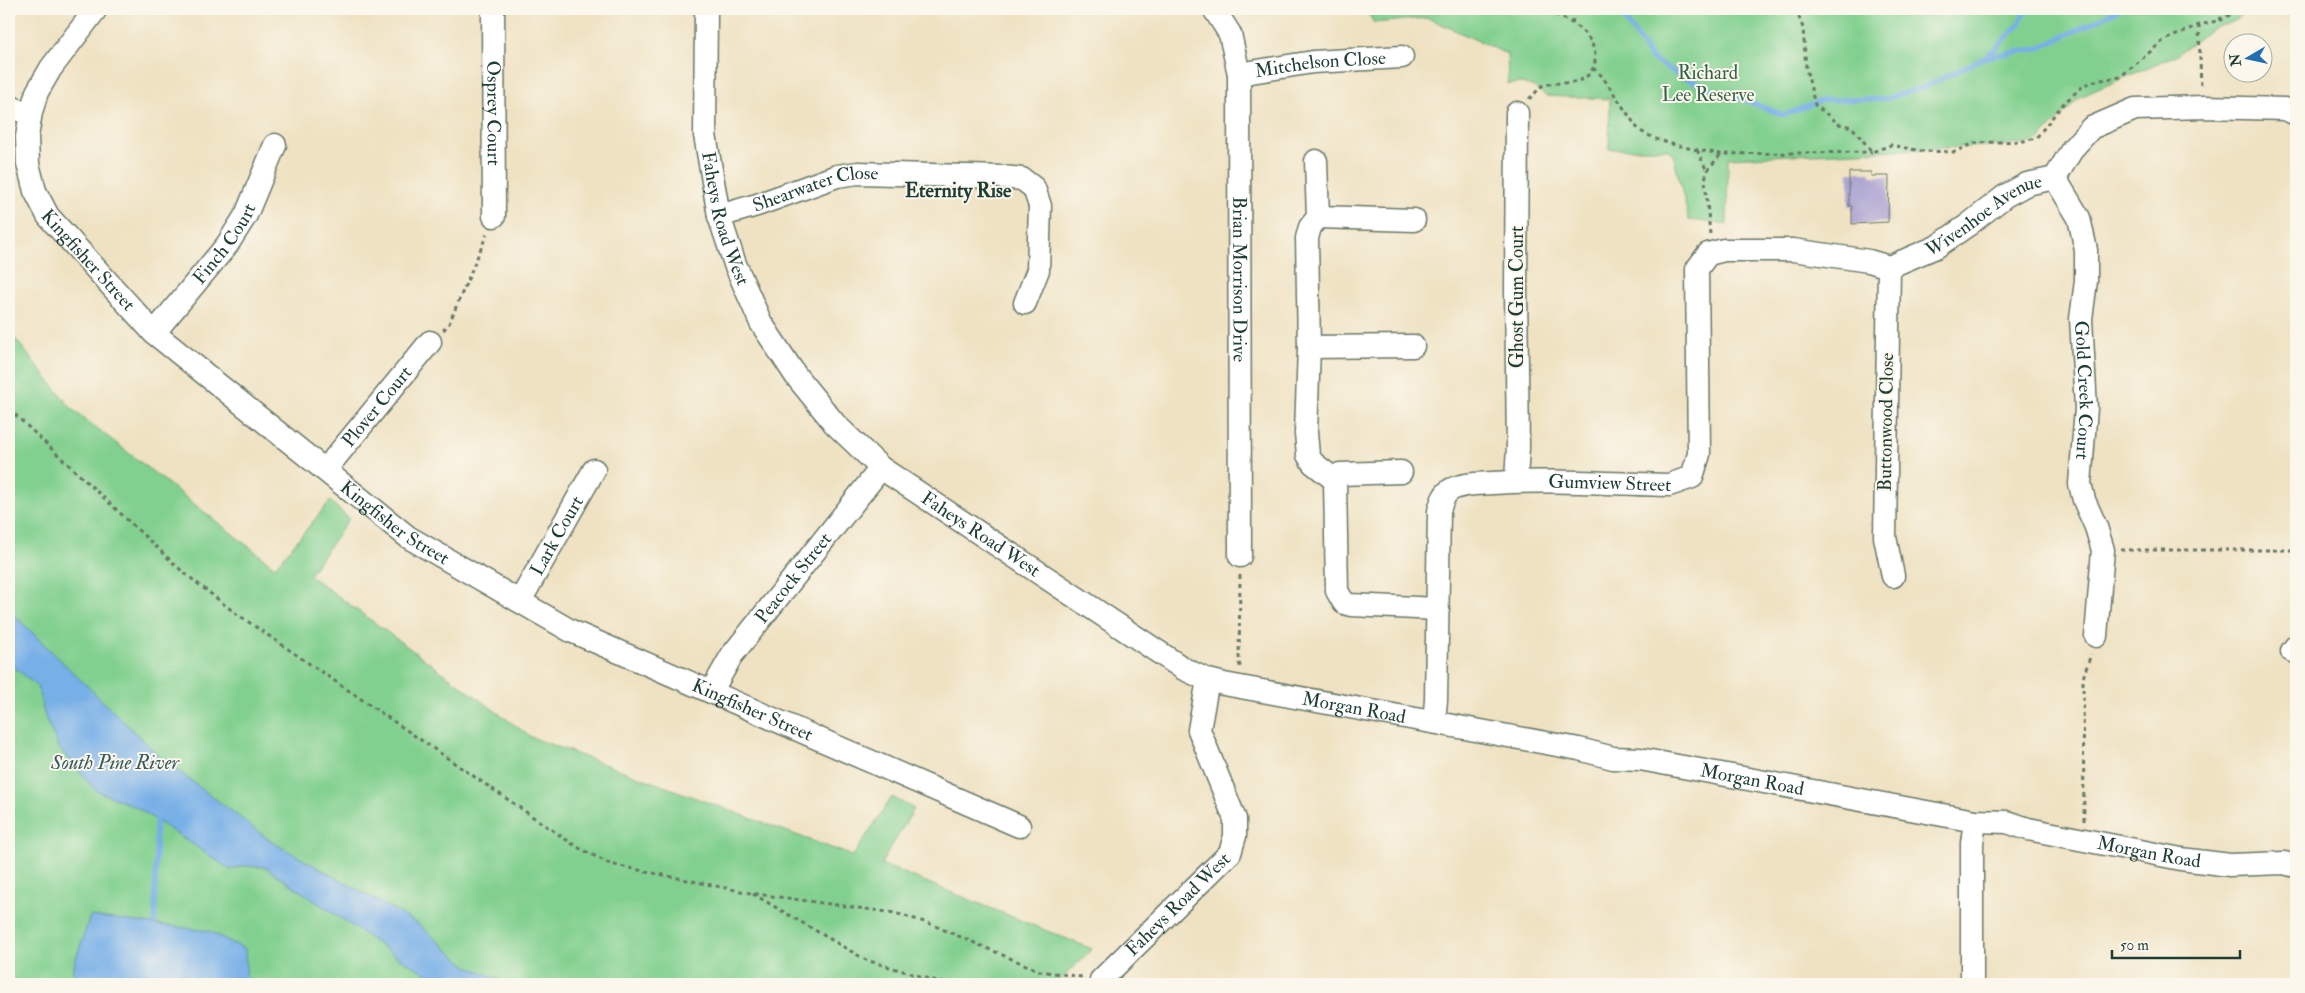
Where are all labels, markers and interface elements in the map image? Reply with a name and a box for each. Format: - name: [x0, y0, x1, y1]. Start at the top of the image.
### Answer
- north arrow: [2222, 32, 2272, 82]
- street label: Mitchelson Close: [1253, 46, 1386, 83]
- text: N: [2226, 52, 2245, 68]
- street label: Osprey Court: [480, 60, 506, 166]
- park label: Richard Lee Reserve: [1662, 61, 1754, 107]
- street label: Faheys Road West: [696, 150, 755, 289]
- street label: Shearwater Close: [749, 161, 879, 218]
- street label: Wivenhoe Avenue: [1921, 169, 2044, 263]
- district label: Eternity Rise: [905, 178, 1012, 204]
- street label: Brian Morrison Drive: [1227, 197, 1252, 362]
- street label: Finch Court: [187, 200, 261, 289]
- street label: Kingfisher Street: [36, 204, 140, 316]
- street label: Ghost Gum Court: [1505, 226, 1529, 368]
- street label: Gold Creek Court: [2069, 320, 2098, 460]
- street label: Buttonwood Close: [1873, 352, 1899, 492]
- street label: Plover Court: [337, 361, 417, 452]
- street label: Gumview Street: [1548, 469, 1671, 497]
- street label: Kingfisher Street: [335, 475, 454, 570]
- street label: Faheys Road West: [917, 486, 1045, 582]
- street label: Lark Court: [525, 492, 589, 580]
- street label: Peacock Street: [750, 528, 837, 628]
- street label: Kingfisher Street: [688, 673, 817, 747]
- street label: Morgan Road: [1300, 687, 1408, 729]
- water label: South Pine River: [50, 750, 180, 775]
- street label: Morgan Road: [1698, 758, 1807, 801]
- street label: Morgan Road: [2095, 831, 2203, 873]
- street label: Faheys Road West: [1120, 847, 1236, 961]
- scale bar: [2112, 928, 2240, 960]
- text: 50 m: [2120, 936, 2149, 955]

